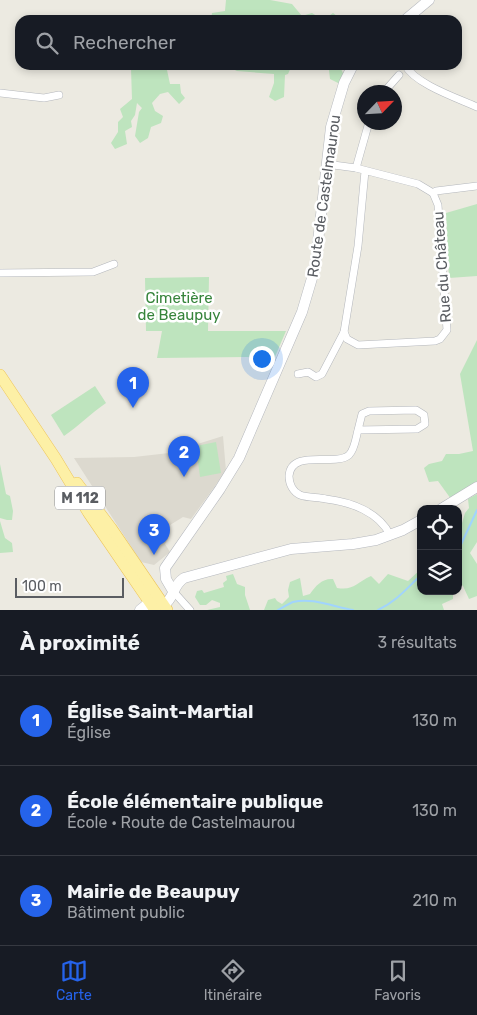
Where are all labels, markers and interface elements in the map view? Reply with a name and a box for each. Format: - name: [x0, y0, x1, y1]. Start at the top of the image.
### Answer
- search box: [15, 15, 462, 70]
- icon: search: [33, 29, 61, 57]
- text: Rechercher: [73, 31, 176, 54]
- north arrow: [357, 85, 402, 130]
- street label: Route de Castelmaurou: [304, 114, 344, 278]
- street label: Rue du Château: [429, 211, 455, 323]
- park label: Cimetière de Beaupuy: [138, 289, 220, 324]
- your location: [249, 346, 275, 372]
- pin: 1: [117, 367, 149, 408]
- pin: 2: [168, 436, 200, 477]
- road number: M 112: [55, 486, 105, 509]
- map controls: [417, 505, 462, 595]
- button: locate: [417, 505, 462, 550]
- pin: 3: [138, 514, 170, 555]
- button: layers: [417, 550, 462, 595]
- scale bar: [15, 575, 124, 598]
- text: 100 m: [22, 578, 62, 595]
- text: À proximité: [20, 630, 140, 655]
- text: 3 résultats: [377, 633, 457, 652]
- text: Église Saint-Martial: [67, 700, 254, 723]
- text: 1: [32, 711, 40, 730]
- text: 130 m: [412, 711, 457, 730]
- text: Église: [67, 723, 111, 742]
- text: École élémentaire publique: [67, 790, 323, 813]
- text: 2: [31, 801, 41, 820]
- text: 130 m: [412, 801, 457, 820]
- text: École · Route de Castelmaurou: [67, 813, 296, 832]
- text: Mairie de Beaupuy: [67, 880, 240, 903]
- text: 3: [31, 891, 41, 910]
- text: 210 m: [412, 891, 457, 910]
- text: Bâtiment public: [67, 903, 185, 922]
- tab: Carte: [56, 957, 92, 1004]
- tab: Itinéraire: [204, 957, 262, 1004]
- tab: Favoris: [374, 957, 421, 1004]

